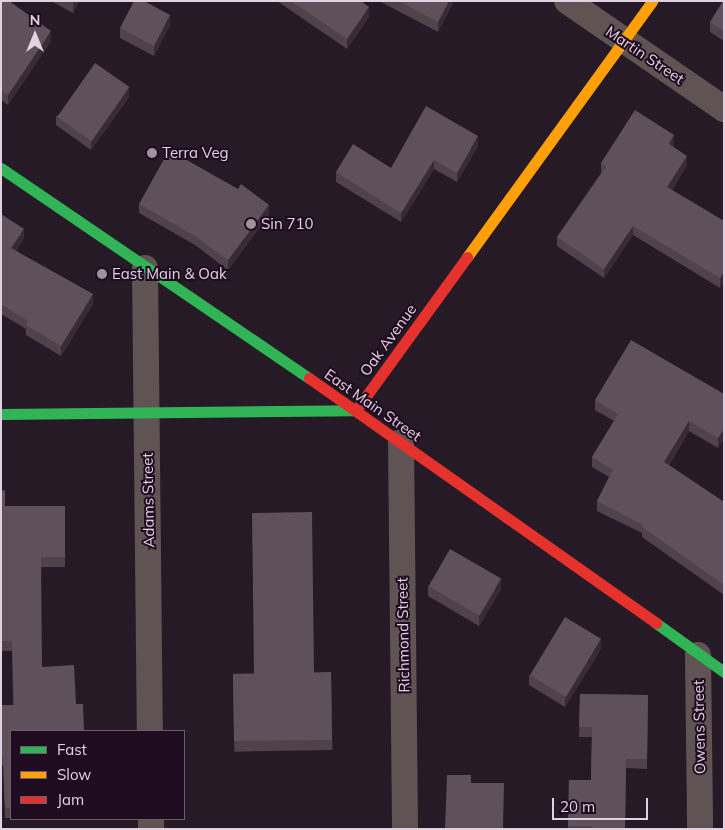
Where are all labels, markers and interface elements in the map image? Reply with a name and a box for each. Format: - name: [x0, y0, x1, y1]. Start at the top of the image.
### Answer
- north arrow: [10, 10, 60, 60]
- text: N: [30, 11, 40, 29]
- street label: Martin Street: [602, 22, 688, 88]
- place label: Terra Veg: [162, 144, 229, 162]
- marker: Terra Veg: [146, 147, 158, 159]
- place label: Sin 710: [261, 215, 314, 233]
- marker: Sin 710: [245, 218, 257, 230]
- place label: East Main & Oak: [112, 265, 227, 283]
- marker: East Main & Oak: [96, 268, 108, 280]
- street label: Oak Avenue: [356, 301, 420, 379]
- street label: East Main Street: [321, 365, 425, 445]
- street label: Adams Street: [138, 452, 158, 548]
- street label: Richmond Street: [393, 577, 413, 693]
- street label: Owens Street: [689, 680, 709, 774]
- legend: [10, 730, 185, 820]
- text: Fast: [57, 740, 87, 759]
- text: Slow: [57, 765, 91, 784]
- scale bar: [555, 788, 651, 820]
- text: Jam: [57, 790, 84, 809]
- text: 20 m: [560, 797, 595, 816]

